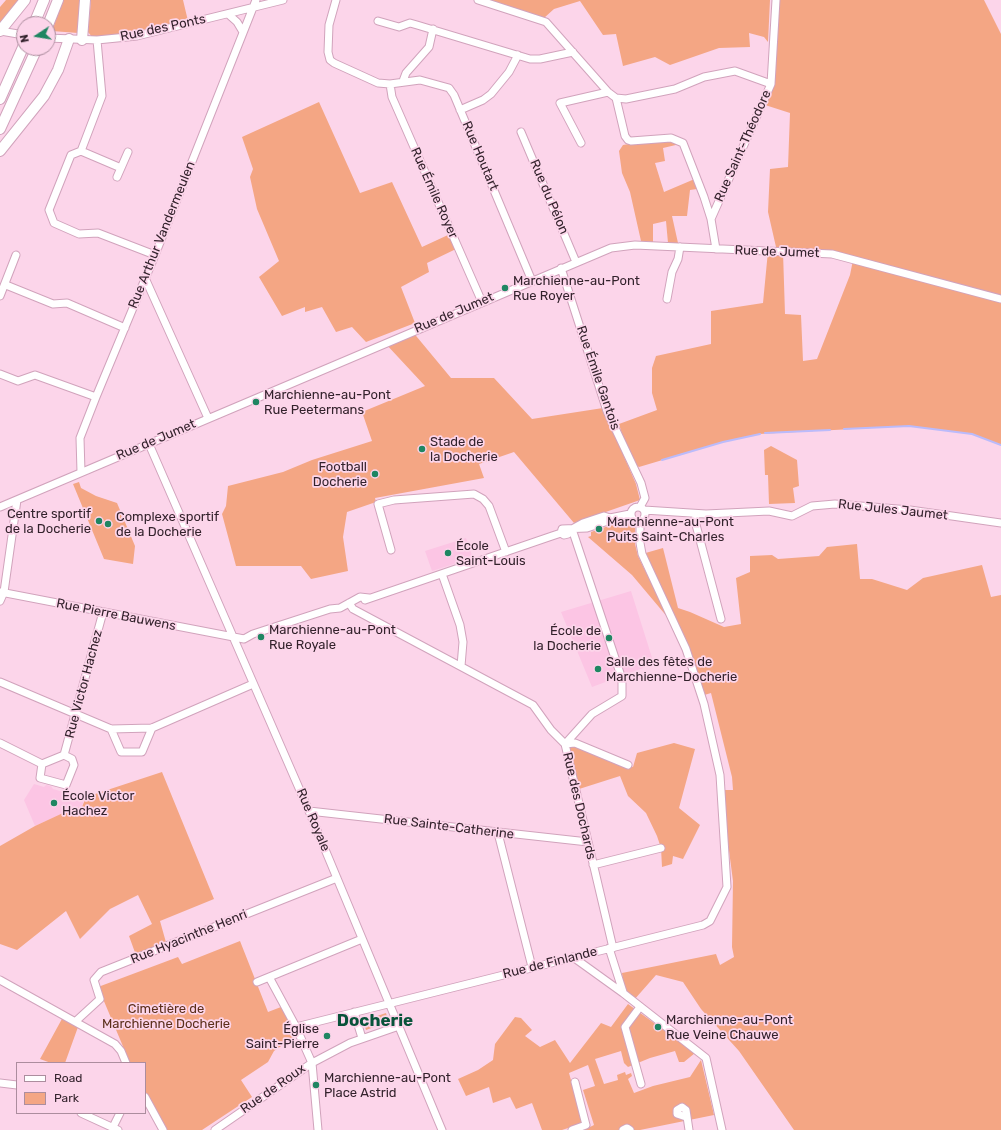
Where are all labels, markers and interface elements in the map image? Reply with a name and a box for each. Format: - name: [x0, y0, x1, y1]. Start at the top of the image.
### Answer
- street label: Rue des Ponts: [119, 11, 207, 45]
- north arrow: [16, 16, 56, 56]
- text: N: [18, 33, 32, 44]
- street label: Rue Saint-Théodore: [711, 88, 775, 204]
- street label: Rue Houtart: [458, 119, 502, 193]
- street label: Rue Émile Royer: [407, 145, 461, 241]
- street label: Rue du Pélon: [526, 157, 572, 237]
- street label: Rue Arthur Vandermeulen: [125, 159, 199, 311]
- street label: Rue de Jumet: [734, 243, 820, 261]
- place label: Marchienne-au-Pont Rue Royer: [513, 273, 640, 304]
- marker: Marchienne-au-Pont Rue Royer: [500, 283, 510, 293]
- street label: Rue de Jumet: [412, 289, 496, 337]
- street label: Rue Émile Gantois: [573, 324, 623, 432]
- place label: Marchienne-au-Pont Rue Peetermans: [264, 387, 391, 418]
- marker: Marchienne-au-Pont Rue Peetermans: [251, 397, 261, 407]
- street label: Rue de Jumet: [114, 416, 198, 464]
- place label: Stade de la Docherie: [430, 434, 498, 465]
- marker: Stade de la Docherie: [417, 444, 427, 454]
- place label: Football Docherie: [313, 459, 367, 490]
- marker: Football Docherie: [370, 469, 380, 479]
- street label: Rue Jules Jaumet: [837, 496, 949, 524]
- place label: Centre sportif de la Docherie: [5, 506, 91, 537]
- place label: Complexe sportif de la Docherie: [116, 509, 219, 540]
- place label: Marchienne-au-Pont Puits Saint-Charles: [607, 514, 734, 545]
- marker: Centre sportif de la Docherie: [94, 516, 104, 526]
- marker: Complexe sportif de la Docherie: [103, 519, 113, 529]
- marker: Marchienne-au-Pont Puits Saint-Charles: [594, 524, 604, 534]
- place label: École Saint-Louis: [456, 538, 526, 569]
- marker: École Saint-Louis: [443, 548, 453, 558]
- street label: Rue Pierre Bauwens: [55, 596, 177, 634]
- place label: Marchienne-au-Pont Rue Royale: [269, 622, 396, 653]
- place label: École de la Docherie: [533, 623, 601, 654]
- street label: Rue Victor Hachez: [62, 628, 106, 740]
- marker: Marchienne-au-Pont Rue Royale: [256, 632, 266, 642]
- marker: École de la Docherie: [604, 633, 614, 643]
- place label: Salle des fêtes de Marchienne-Docherie: [606, 654, 737, 685]
- marker: Salle des fêtes de Marchienne-Docherie: [593, 664, 603, 674]
- street label: Rue des Dochards: [559, 751, 599, 861]
- street label: Rue Royale: [293, 786, 333, 854]
- place label: École Victor Hachez: [62, 788, 134, 819]
- marker: École Victor Hachez: [49, 798, 59, 808]
- street label: Rue Sainte-Catherine: [383, 811, 515, 843]
- street label: Rue Hyacinthe Henri: [128, 906, 250, 968]
- street label: Rue de Finlande: [501, 944, 599, 982]
- park label: Cimetière de Marchienne Docherie: [102, 1001, 230, 1032]
- district label: Docherie: [337, 1011, 413, 1031]
- place label: Marchienne-au-Pont Rue Veine Chauwe: [666, 1012, 793, 1043]
- place label: Église Saint-Pierre: [246, 1021, 319, 1052]
- marker: Marchienne-au-Pont Rue Veine Chauwe: [653, 1022, 663, 1032]
- marker: Église Saint-Pierre: [322, 1031, 332, 1041]
- street label: Rue de Roux: [238, 1061, 308, 1117]
- legend: [16, 1062, 146, 1114]
- place label: Marchienne-au-Pont Place Astrid: [324, 1070, 451, 1101]
- text: Road: [54, 1071, 82, 1085]
- marker: Marchienne-au-Pont Place Astrid: [311, 1080, 321, 1090]
- text: Park: [54, 1091, 79, 1105]

